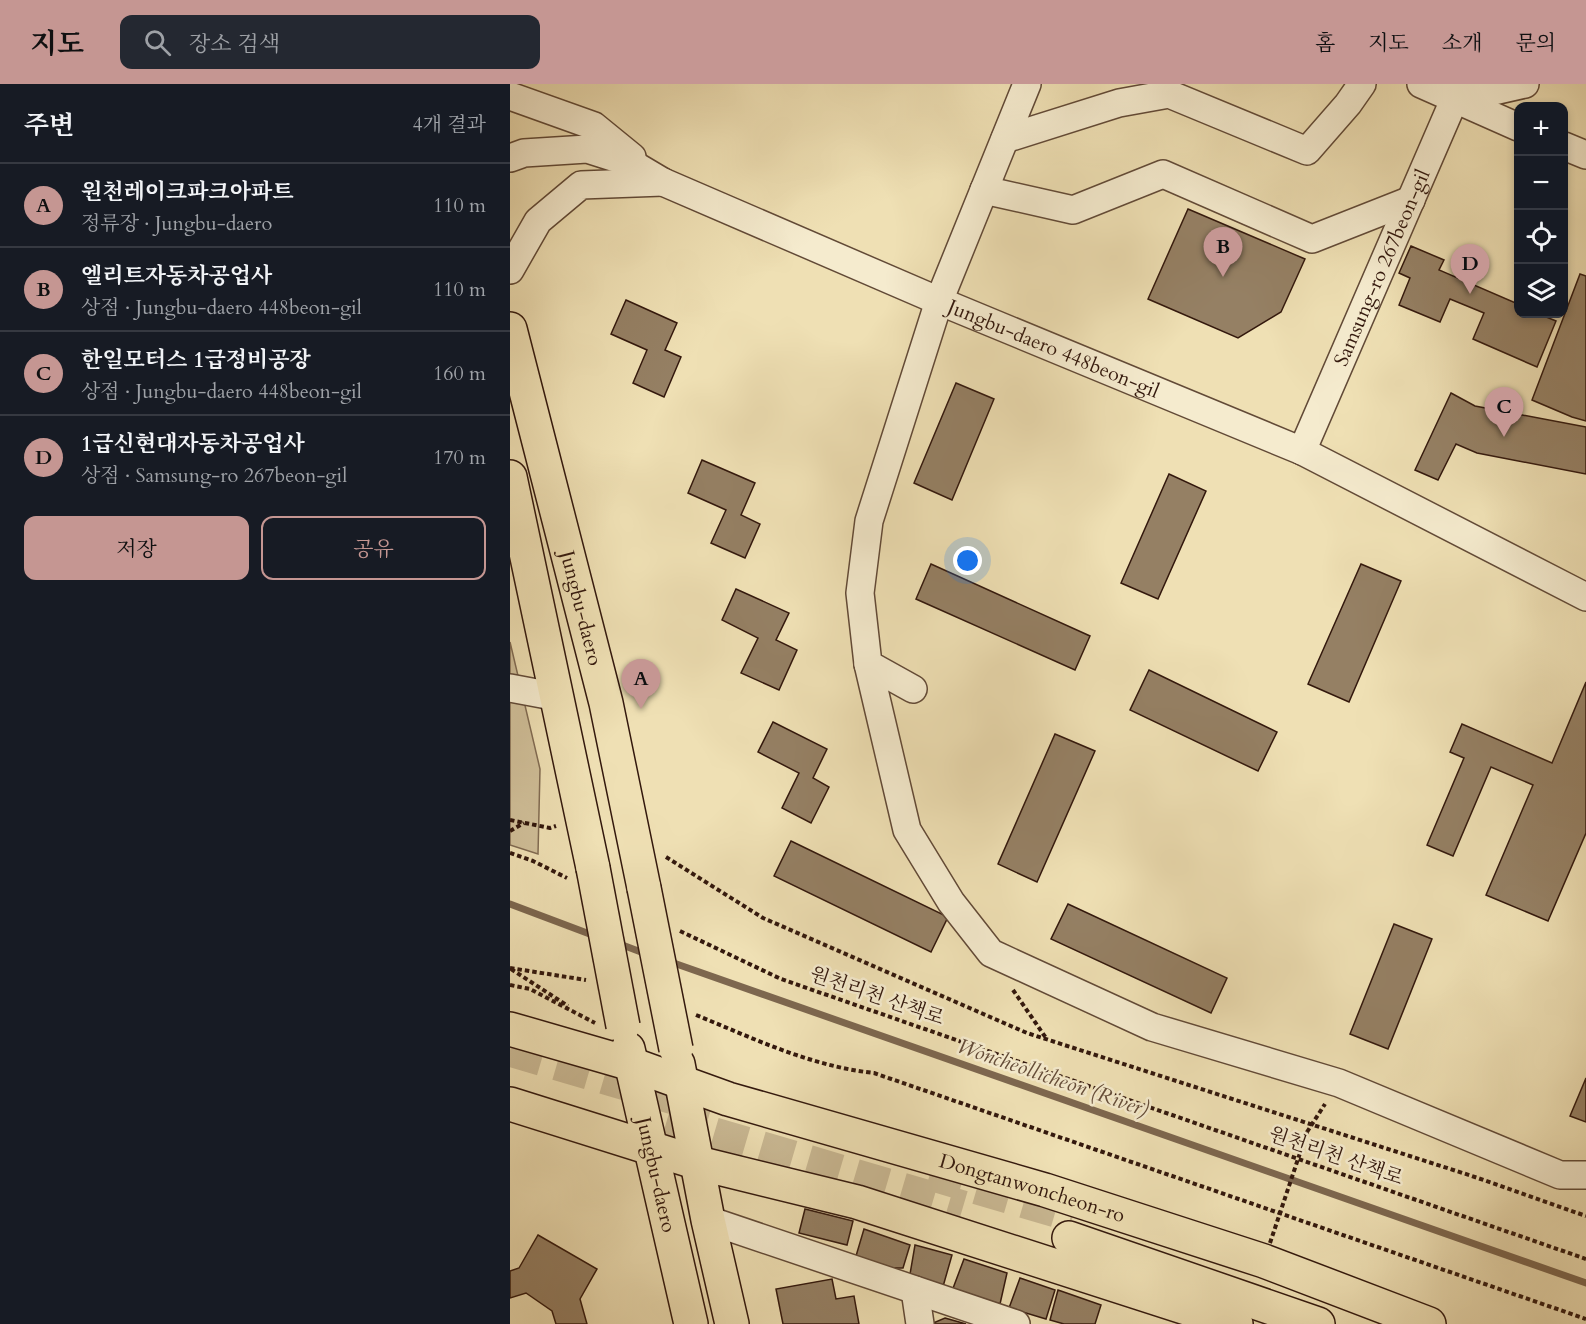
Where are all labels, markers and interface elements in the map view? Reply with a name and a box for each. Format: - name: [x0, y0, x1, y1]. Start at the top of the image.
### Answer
- search box: [120, 15, 540, 69]
- text: 지도: [30, 25, 84, 63]
- icon: search: [141, 26, 174, 59]
- text: 장소 검색: [189, 29, 280, 59]
- text: 홈: [1315, 29, 1335, 58]
- text: 지도: [1368, 29, 1409, 58]
- text: 소개: [1442, 29, 1482, 58]
- text: 문의: [1515, 29, 1556, 58]
- map controls: [1514, 102, 1568, 318]
- button: +: [1514, 102, 1568, 156]
- text: 주변: [24, 108, 74, 143]
- text: 4개 결과: [412, 111, 486, 138]
- button: −: [1514, 156, 1568, 210]
- street label: Samsung-ro 267beon-gil: [1327, 165, 1436, 370]
- text: 원천레이크파크아파트: [81, 177, 294, 207]
- text: A: [36, 192, 51, 219]
- text: 110 m: [433, 192, 486, 219]
- text: 정류장 · Jungbu-daero: [81, 210, 272, 237]
- button: locate: [1514, 210, 1568, 264]
- pin: B: [1204, 228, 1242, 277]
- pin: D: [1450, 244, 1490, 294]
- text: 엘리트자동차공업사: [81, 261, 272, 291]
- button: layers: [1514, 264, 1568, 318]
- text: B: [36, 276, 51, 303]
- text: 110 m: [433, 276, 486, 303]
- street label: Jungbu-daero 448beon-gil: [941, 292, 1163, 404]
- text: 상점 · Jungbu-daero 448beon-gil: [81, 294, 362, 321]
- text: 한일모터스 1급정비공장: [81, 345, 311, 375]
- text: C: [36, 360, 51, 387]
- text: 160 m: [433, 360, 486, 387]
- text: 상점 · Jungbu-daero 448beon-gil: [81, 378, 362, 405]
- pin: C: [1484, 388, 1524, 437]
- text: 1급신현대자동차공업사: [81, 429, 305, 459]
- text: D: [35, 444, 52, 471]
- text: 170 m: [433, 444, 486, 471]
- text: 상점 · Samsung-ro 267beon-gil: [81, 462, 347, 489]
- button: 저장: [24, 516, 249, 580]
- button: 공유: [261, 516, 486, 580]
- street label: Jungbu-daero: [553, 545, 609, 668]
- your location: [953, 546, 982, 575]
- pin: A: [622, 660, 660, 709]
- street label: 원천리천 산책로: [806, 960, 948, 1032]
- water label: Woncheollicheon (River): [953, 1032, 1153, 1124]
- street label: Jungbu-daero: [630, 1112, 683, 1235]
- street label: 원천리천 산책로: [1265, 1120, 1407, 1192]
- street label: Dongtanwoncheon-ro: [936, 1147, 1129, 1229]

